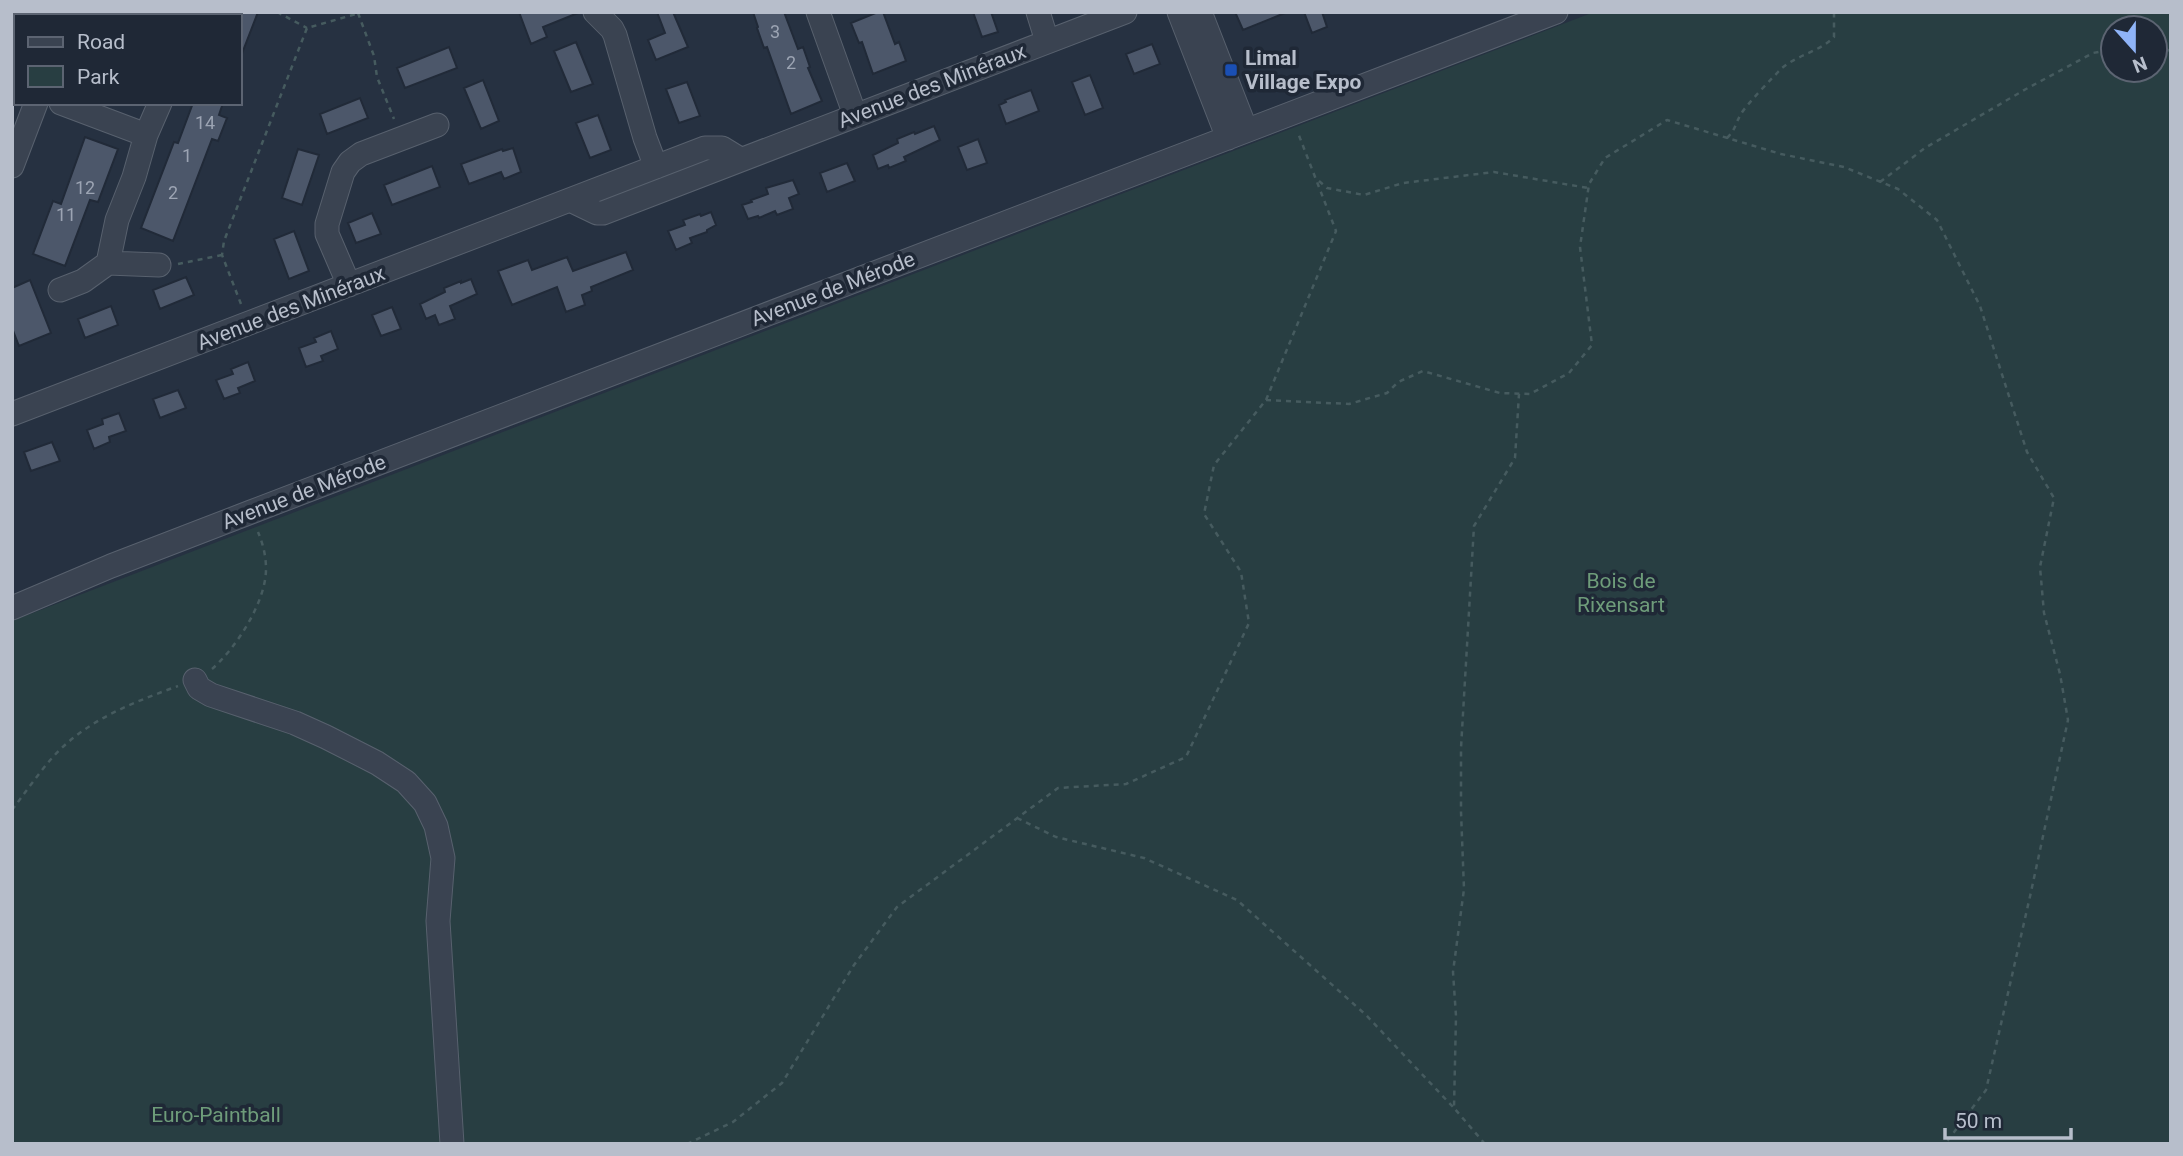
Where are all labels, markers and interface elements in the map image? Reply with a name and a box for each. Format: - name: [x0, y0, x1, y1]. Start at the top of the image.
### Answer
- legend: [14, 14, 242, 105]
- north arrow: [2099, 14, 2169, 84]
- house number: 3: [770, 21, 780, 42]
- text: Road: [77, 30, 125, 54]
- street label: Avenue des Minéraux: [835, 39, 1029, 133]
- place label: Limal Village Expo: [1245, 46, 1361, 94]
- text: N: [2130, 51, 2150, 78]
- house number: 2: [786, 52, 796, 73]
- marker: Limal Village Expo: [1223, 62, 1239, 78]
- text: Park: [77, 65, 120, 89]
- house number: 14: [195, 112, 215, 133]
- house number: 1: [182, 145, 192, 166]
- house number: 12: [75, 177, 95, 198]
- house number: 2: [168, 182, 178, 203]
- house number: 11: [56, 204, 76, 225]
- street label: Avenue de Mérode: [748, 247, 918, 331]
- street label: Avenue des Minéraux: [194, 261, 388, 355]
- street label: Avenue de Mérode: [219, 450, 389, 534]
- park label: Bois de Rixensart: [1577, 569, 1665, 617]
- scale bar: [1945, 1096, 2071, 1140]
- park label: Euro-Paintball: [151, 1103, 281, 1127]
- text: 50 m: [1955, 1109, 2002, 1133]

